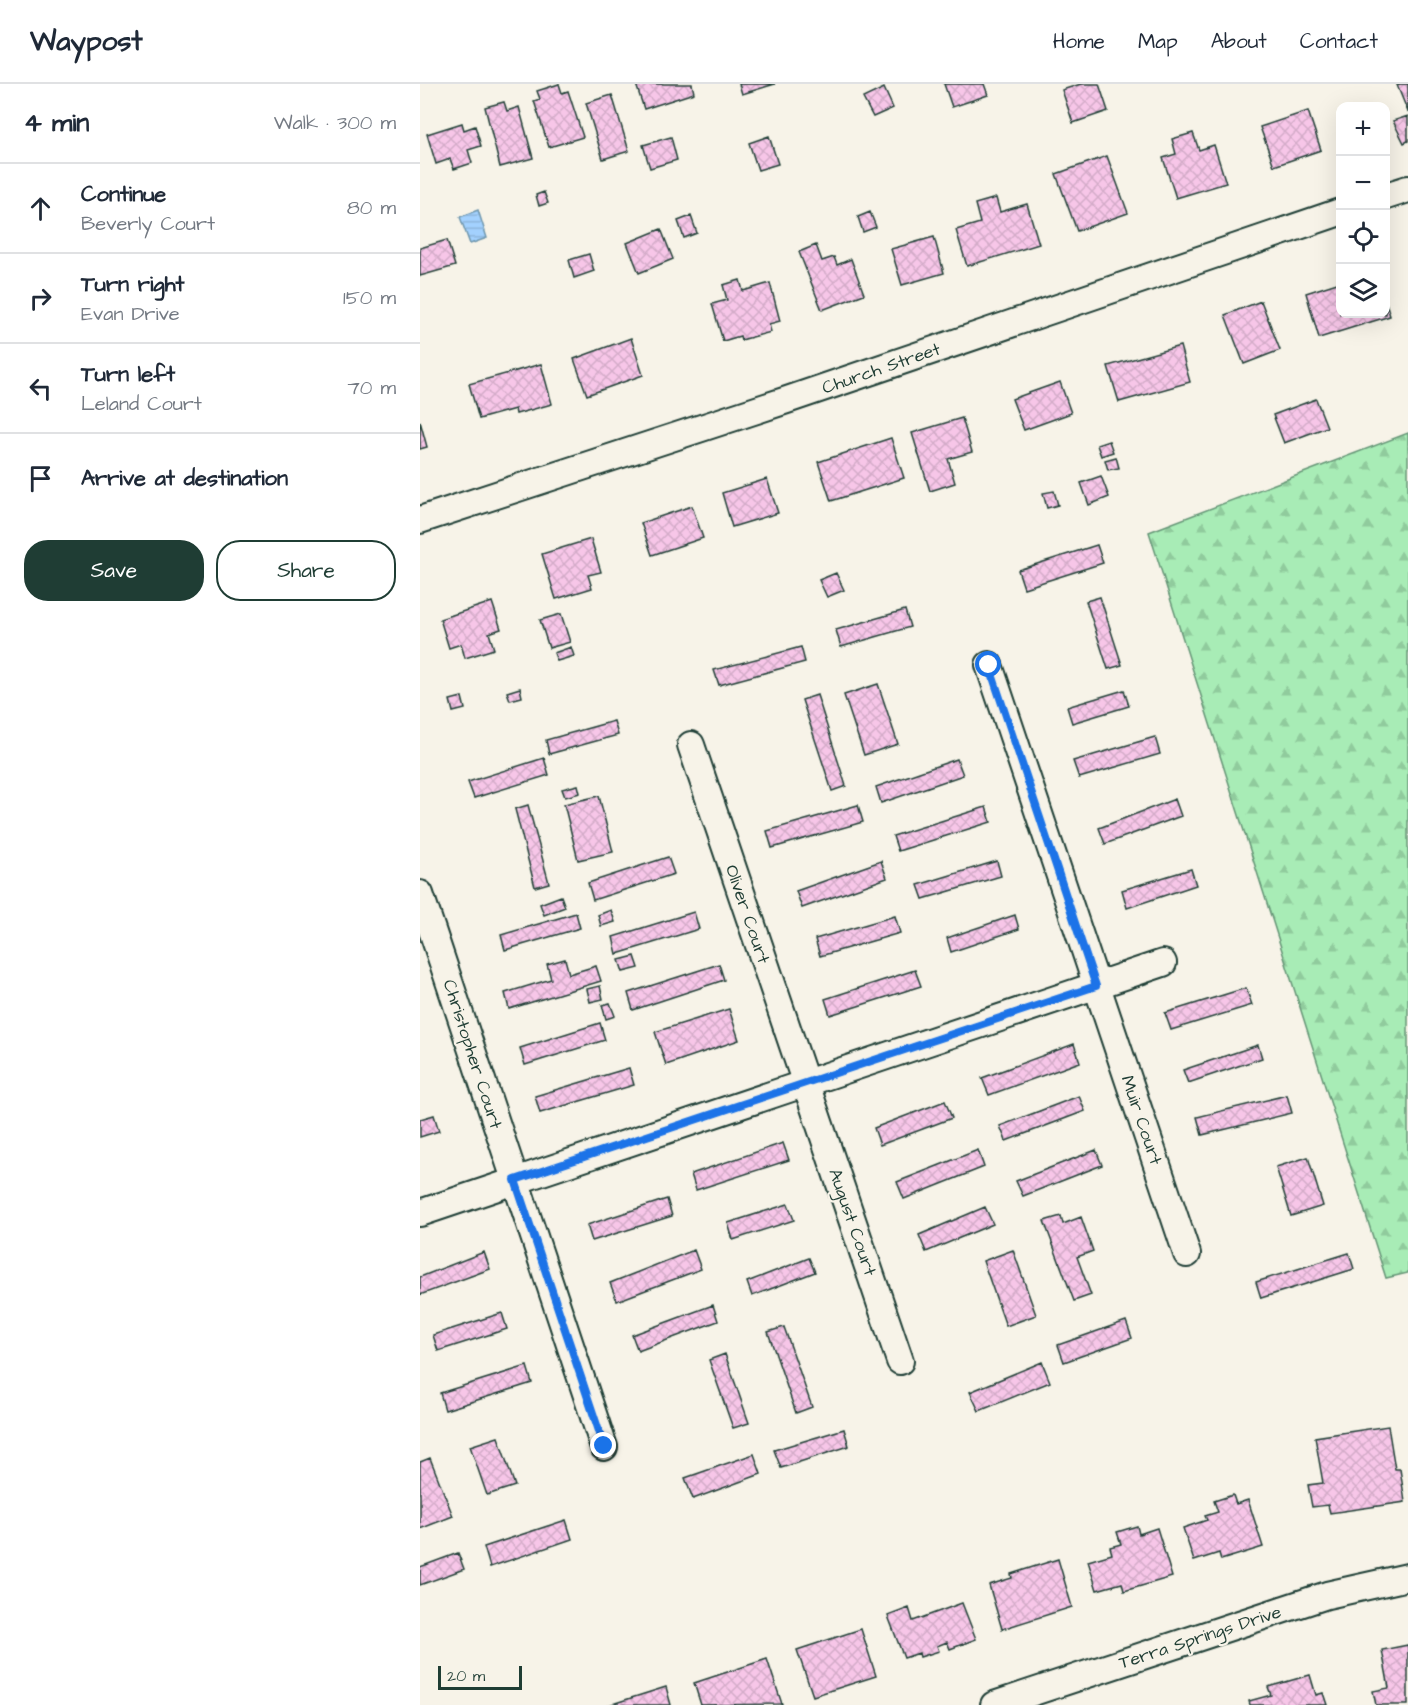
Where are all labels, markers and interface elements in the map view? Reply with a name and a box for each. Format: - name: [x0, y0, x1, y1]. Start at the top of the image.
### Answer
- text: Waypost: [30, 22, 143, 61]
- text: Home: [1053, 27, 1105, 56]
- text: Map: [1138, 27, 1178, 56]
- text: About: [1211, 27, 1267, 56]
- text: Contact: [1300, 27, 1378, 56]
- map controls: [1336, 102, 1390, 318]
- button: +: [1336, 102, 1390, 156]
- text: 4 min: [24, 105, 89, 141]
- text: Walk · 300 m: [274, 109, 396, 137]
- button: −: [1336, 156, 1390, 210]
- text: Continue: [81, 179, 166, 210]
- icon: ahead: [24, 192, 57, 225]
- text: 80 m: [347, 194, 396, 222]
- text: Beverly Court: [81, 210, 215, 238]
- button: locate: [1336, 210, 1390, 264]
- button: layers: [1336, 264, 1390, 318]
- text: Turn right: [81, 269, 184, 300]
- icon: right: [24, 282, 57, 315]
- text: 150 m: [343, 284, 396, 312]
- text: Evan Drive: [81, 300, 180, 328]
- street label: Church Street: [819, 336, 944, 400]
- text: Turn left: [81, 359, 175, 390]
- icon: left: [24, 372, 57, 405]
- text: 70 m: [348, 374, 396, 402]
- text: Leland Court: [81, 390, 202, 418]
- icon: arrive: [24, 462, 57, 495]
- text: Arrive at destination: [81, 463, 288, 494]
- button: Save: [24, 540, 204, 601]
- button: Share: [216, 540, 396, 601]
- route start: [975, 651, 1001, 677]
- street label: Oliver Court: [719, 861, 776, 968]
- street label: Christopher Court: [437, 976, 509, 1133]
- street label: Muir Court: [1115, 1072, 1169, 1169]
- street label: August Court: [822, 1165, 883, 1280]
- route end: [590, 1432, 616, 1458]
- street label: Terra Springs Drive: [1116, 1599, 1285, 1676]
- scale bar: [438, 1663, 522, 1690]
- text: 20 m: [447, 1665, 485, 1687]

